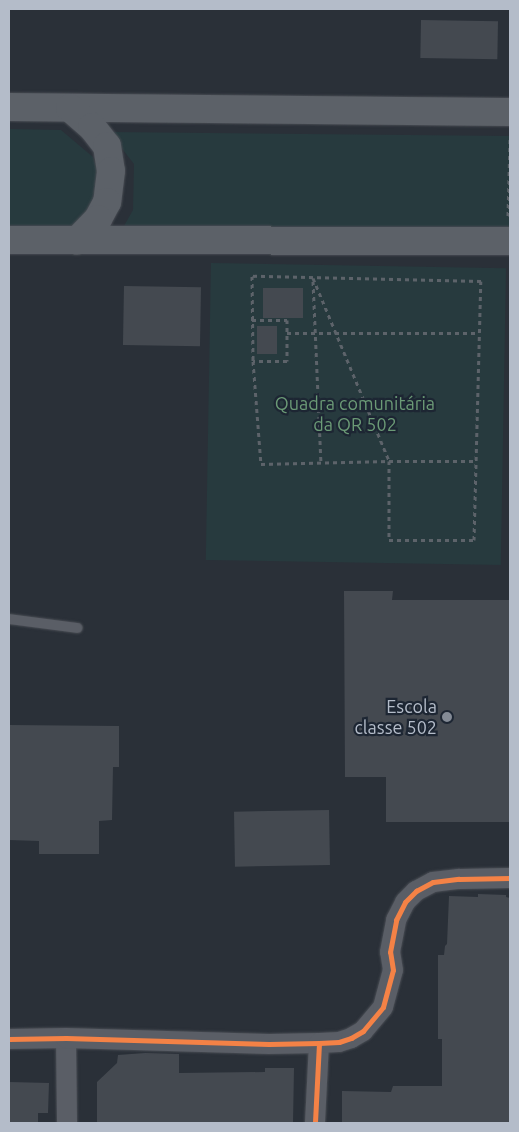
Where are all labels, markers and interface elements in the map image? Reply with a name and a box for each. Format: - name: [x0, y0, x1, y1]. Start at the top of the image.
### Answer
- park label: Quadra comunitária da QR 502: [275, 393, 435, 436]
- place label: Escola classe 502: [354, 696, 437, 739]
- marker: Escola classe 502: [441, 711, 453, 723]

